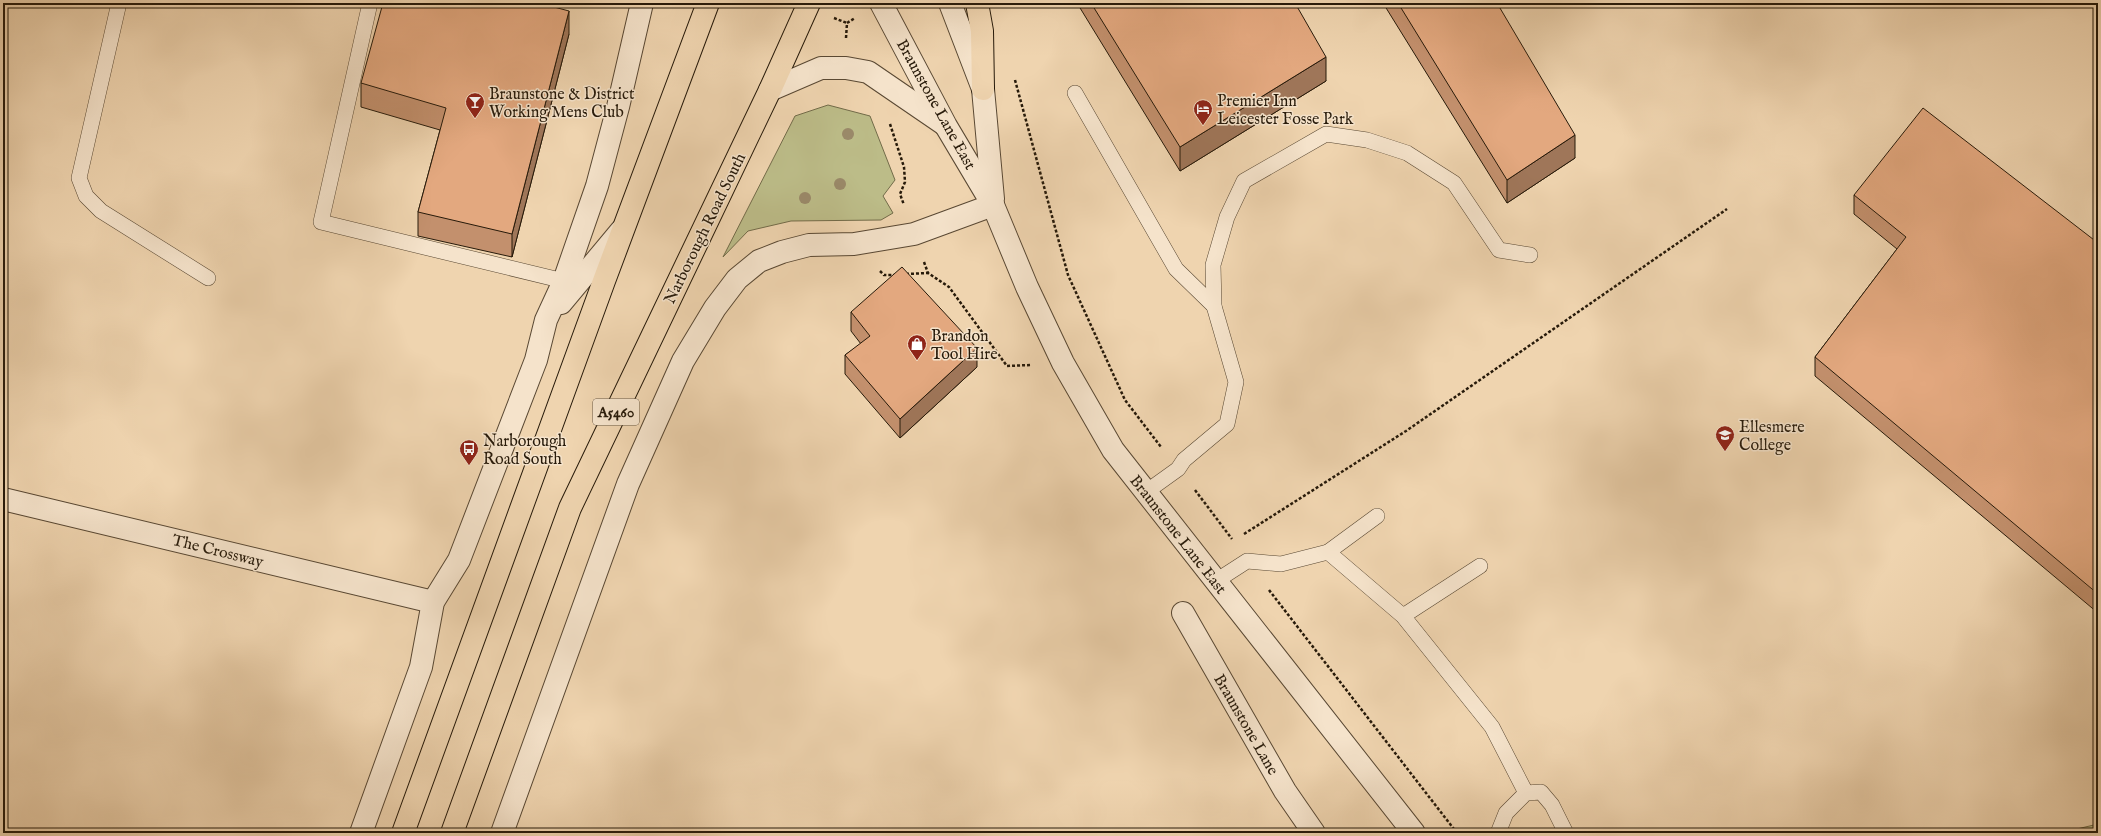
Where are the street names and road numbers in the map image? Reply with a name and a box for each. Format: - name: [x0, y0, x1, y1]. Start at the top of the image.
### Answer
- street label: Braunstone Lane East: [891, 36, 980, 174]
- street label: Narborough Road South: [661, 150, 751, 308]
- road number: A5460: [593, 399, 639, 425]
- street label: Braunstone Lane East: [1125, 472, 1231, 599]
- street label: The Crossway: [170, 531, 265, 573]
- street label: Braunstone Lane: [1208, 671, 1282, 779]

